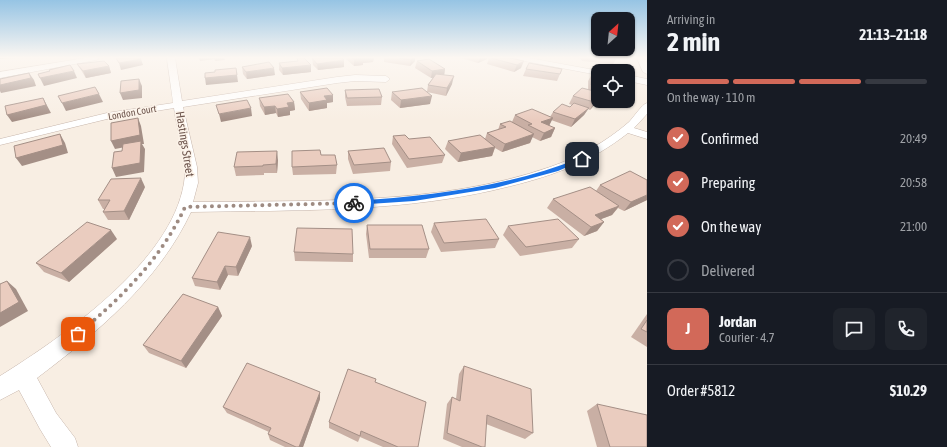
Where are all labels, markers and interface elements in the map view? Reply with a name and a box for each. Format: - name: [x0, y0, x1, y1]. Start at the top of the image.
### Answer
- north arrow: [591, 12, 635, 56]
- map controls: [591, 12, 635, 108]
- text: Arriving in: [667, 12, 715, 27]
- text: 21:13–21:18: [859, 26, 927, 43]
- text: 2 min: [667, 27, 720, 57]
- button: locate: [591, 64, 635, 108]
- text: On the way · 110 m: [667, 90, 755, 105]
- street label: London Court: [107, 103, 157, 122]
- street label: Hastings Street: [173, 110, 197, 178]
- icon: check: [667, 127, 689, 149]
- text: Confirmed: [701, 130, 759, 147]
- text: 20:49: [900, 131, 927, 146]
- pin: [565, 142, 599, 176]
- icon: home: [571, 148, 593, 170]
- icon: check: [667, 171, 689, 193]
- text: Preparing: [701, 174, 755, 191]
- text: 20:58: [900, 175, 927, 190]
- courier: [334, 183, 374, 223]
- icon: bike: [343, 192, 365, 214]
- icon: check: [667, 215, 689, 237]
- text: On the way: [701, 218, 762, 235]
- text: 21:00: [900, 219, 927, 234]
- text: Delivered: [701, 262, 755, 279]
- button: chat: [833, 308, 875, 350]
- button: phone: [885, 308, 927, 350]
- text: Jordan: [719, 313, 757, 330]
- pin: [61, 317, 95, 351]
- text: J: [686, 320, 690, 337]
- icon: bag: [67, 323, 89, 345]
- text: Courier · 4.7: [719, 330, 775, 345]
- text: Order #5812: [667, 382, 735, 399]
- text: $10.29: [890, 382, 927, 399]

